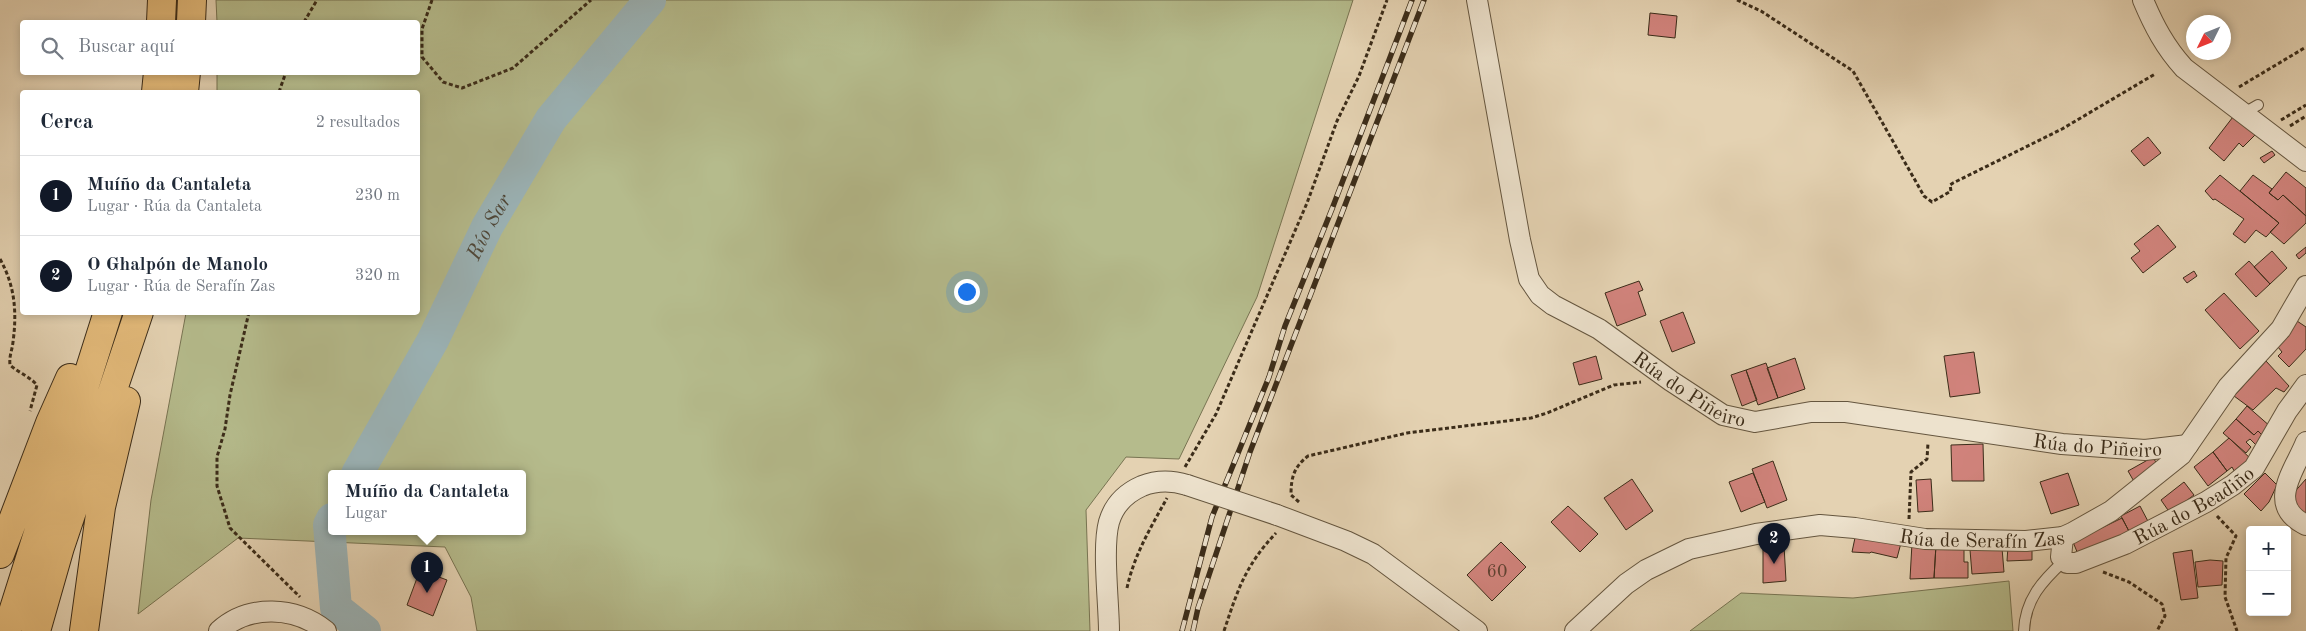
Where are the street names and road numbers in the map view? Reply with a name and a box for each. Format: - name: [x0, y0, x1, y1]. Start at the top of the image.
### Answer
- street label: Rúa do Piñeiro: [1628, 349, 1747, 432]
- street label: Rúa do Piñeiro: [2032, 432, 2163, 462]
- street label: Rúa do Beadiño: [2131, 464, 2259, 550]
- street label: Rúa de Serafín Zas: [1898, 527, 2066, 553]

